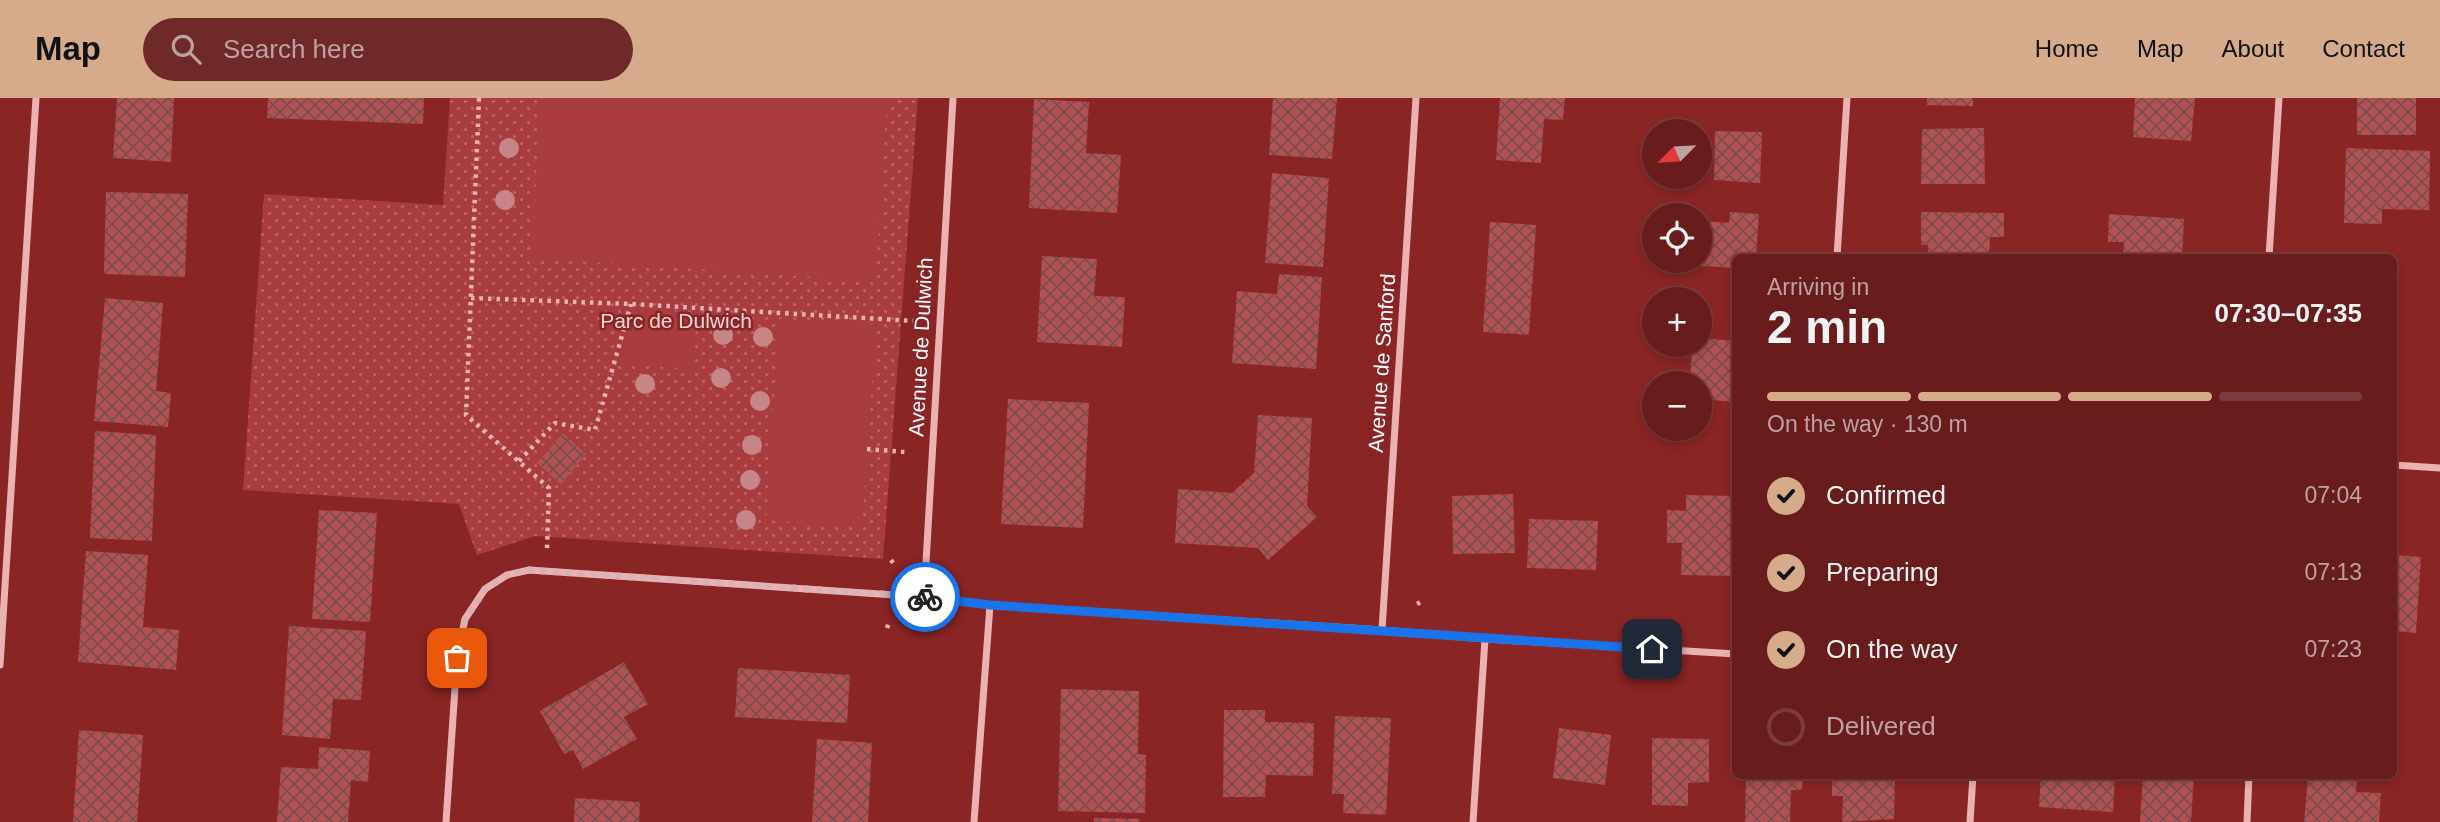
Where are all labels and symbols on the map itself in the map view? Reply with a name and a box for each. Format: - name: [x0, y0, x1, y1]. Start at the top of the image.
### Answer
- north arrow: [1642, 119, 1712, 189]
- street label: Avenue de Dulwich: [904, 257, 937, 437]
- street label: Avenue de Sanford: [1364, 273, 1399, 453]
- park label: Parc de Dulwich: [600, 309, 752, 332]
- courier: [890, 562, 960, 632]
- pin: [1622, 619, 1682, 679]
- pin: [427, 628, 487, 688]

